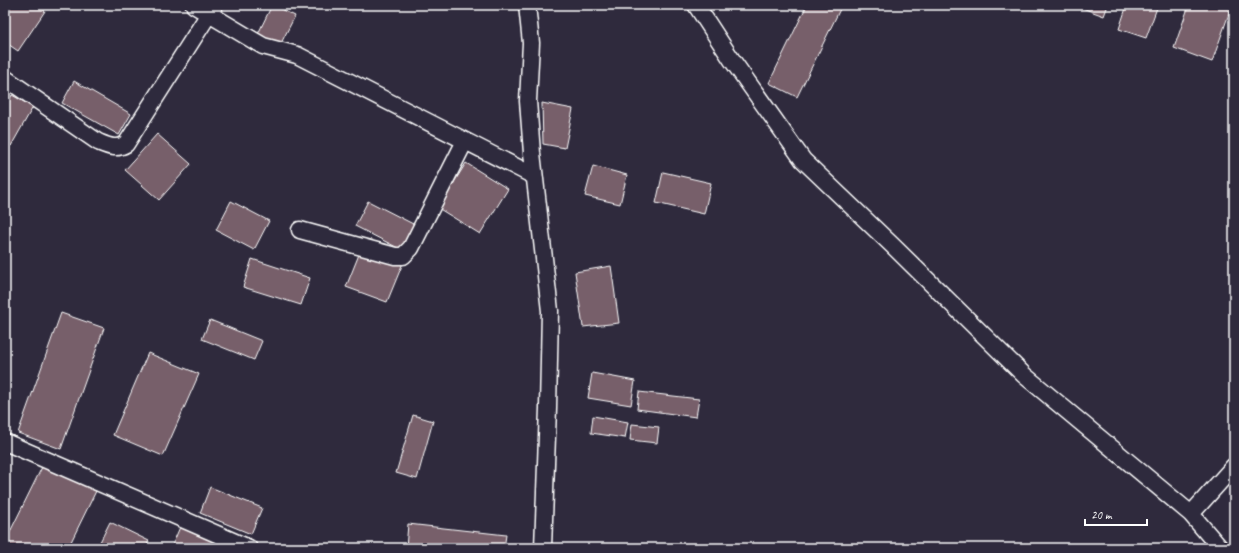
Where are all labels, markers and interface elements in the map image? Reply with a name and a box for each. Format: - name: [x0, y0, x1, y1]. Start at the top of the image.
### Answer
- scale bar: [1085, 501, 1147, 527]
- text: 20 m: [1091, 507, 1113, 523]

